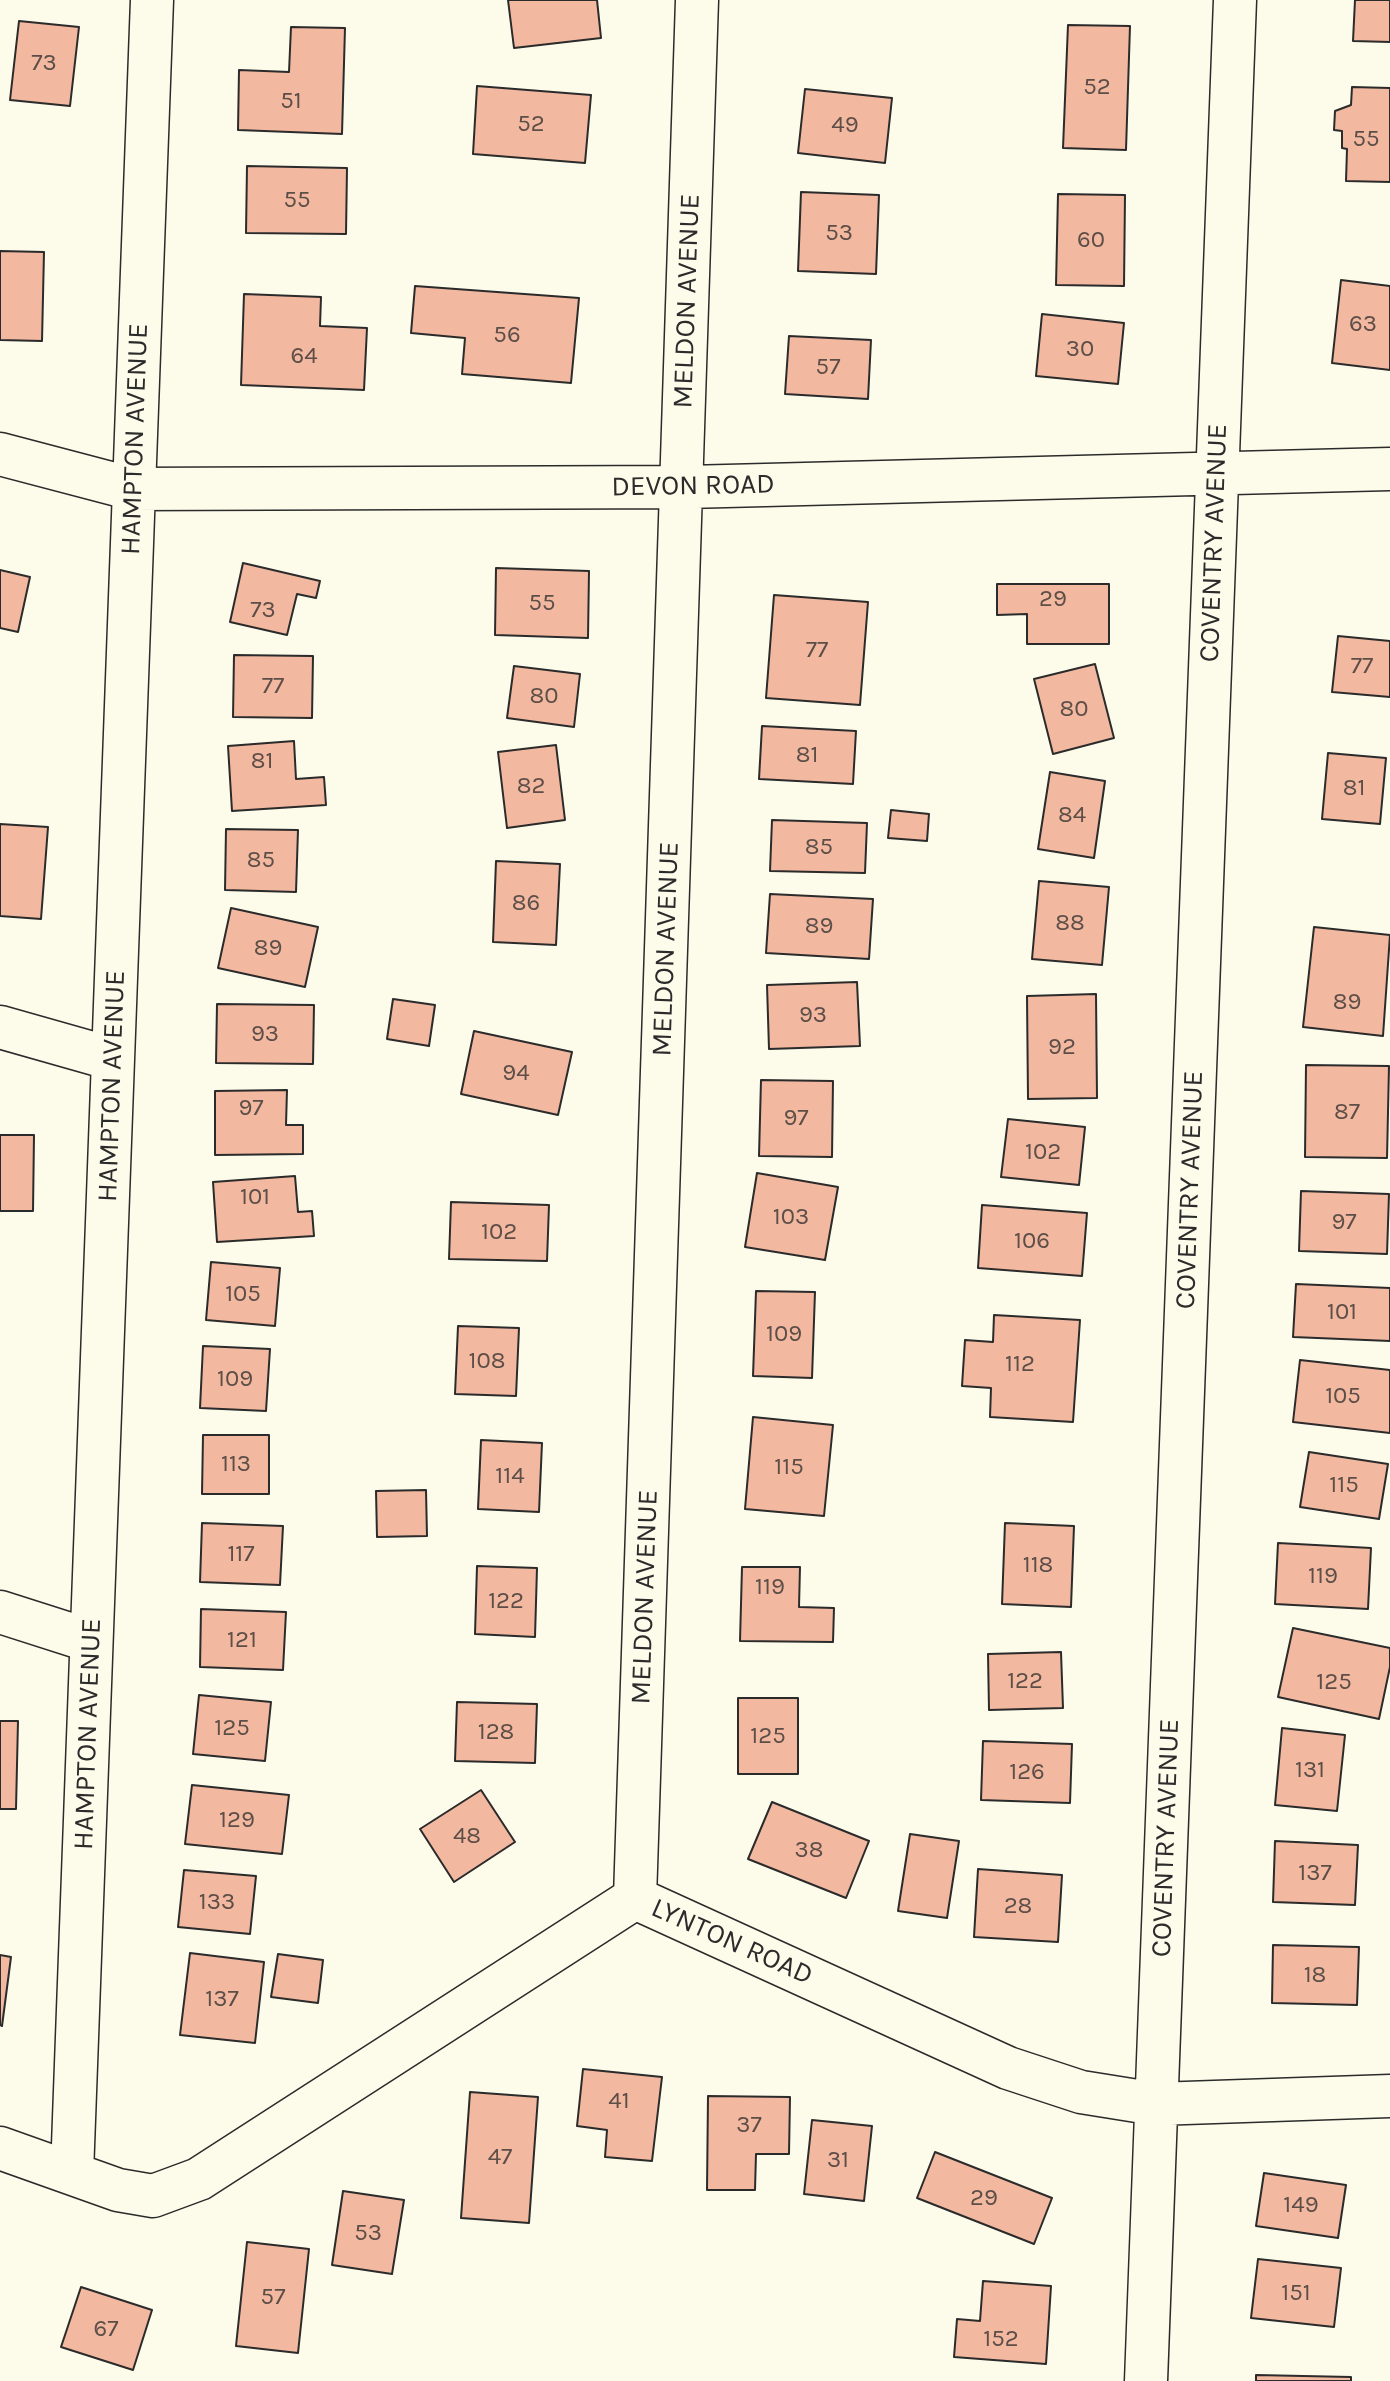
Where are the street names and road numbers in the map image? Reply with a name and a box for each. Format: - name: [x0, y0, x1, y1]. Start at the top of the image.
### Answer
- street label: MELDON AVENUE: [666, 193, 708, 409]
- street label: HAMPTON AVENUE: [114, 323, 156, 555]
- street label: COVENTRY AVENUE: [1193, 423, 1235, 663]
- street label: DEVON ROAD: [611, 468, 775, 504]
- street label: MELDON AVENUE: [645, 841, 687, 1057]
- street label: HAMPTON AVENUE: [91, 970, 133, 1202]
- street label: COVENTRY AVENUE: [1169, 1070, 1211, 1310]
- street label: MELDON AVENUE: [624, 1489, 666, 1705]
- street label: HAMPTON AVENUE: [67, 1618, 109, 1850]
- street label: COVENTRY AVENUE: [1145, 1718, 1187, 1958]
- street label: LYNTON ROAD: [646, 1891, 818, 1993]

